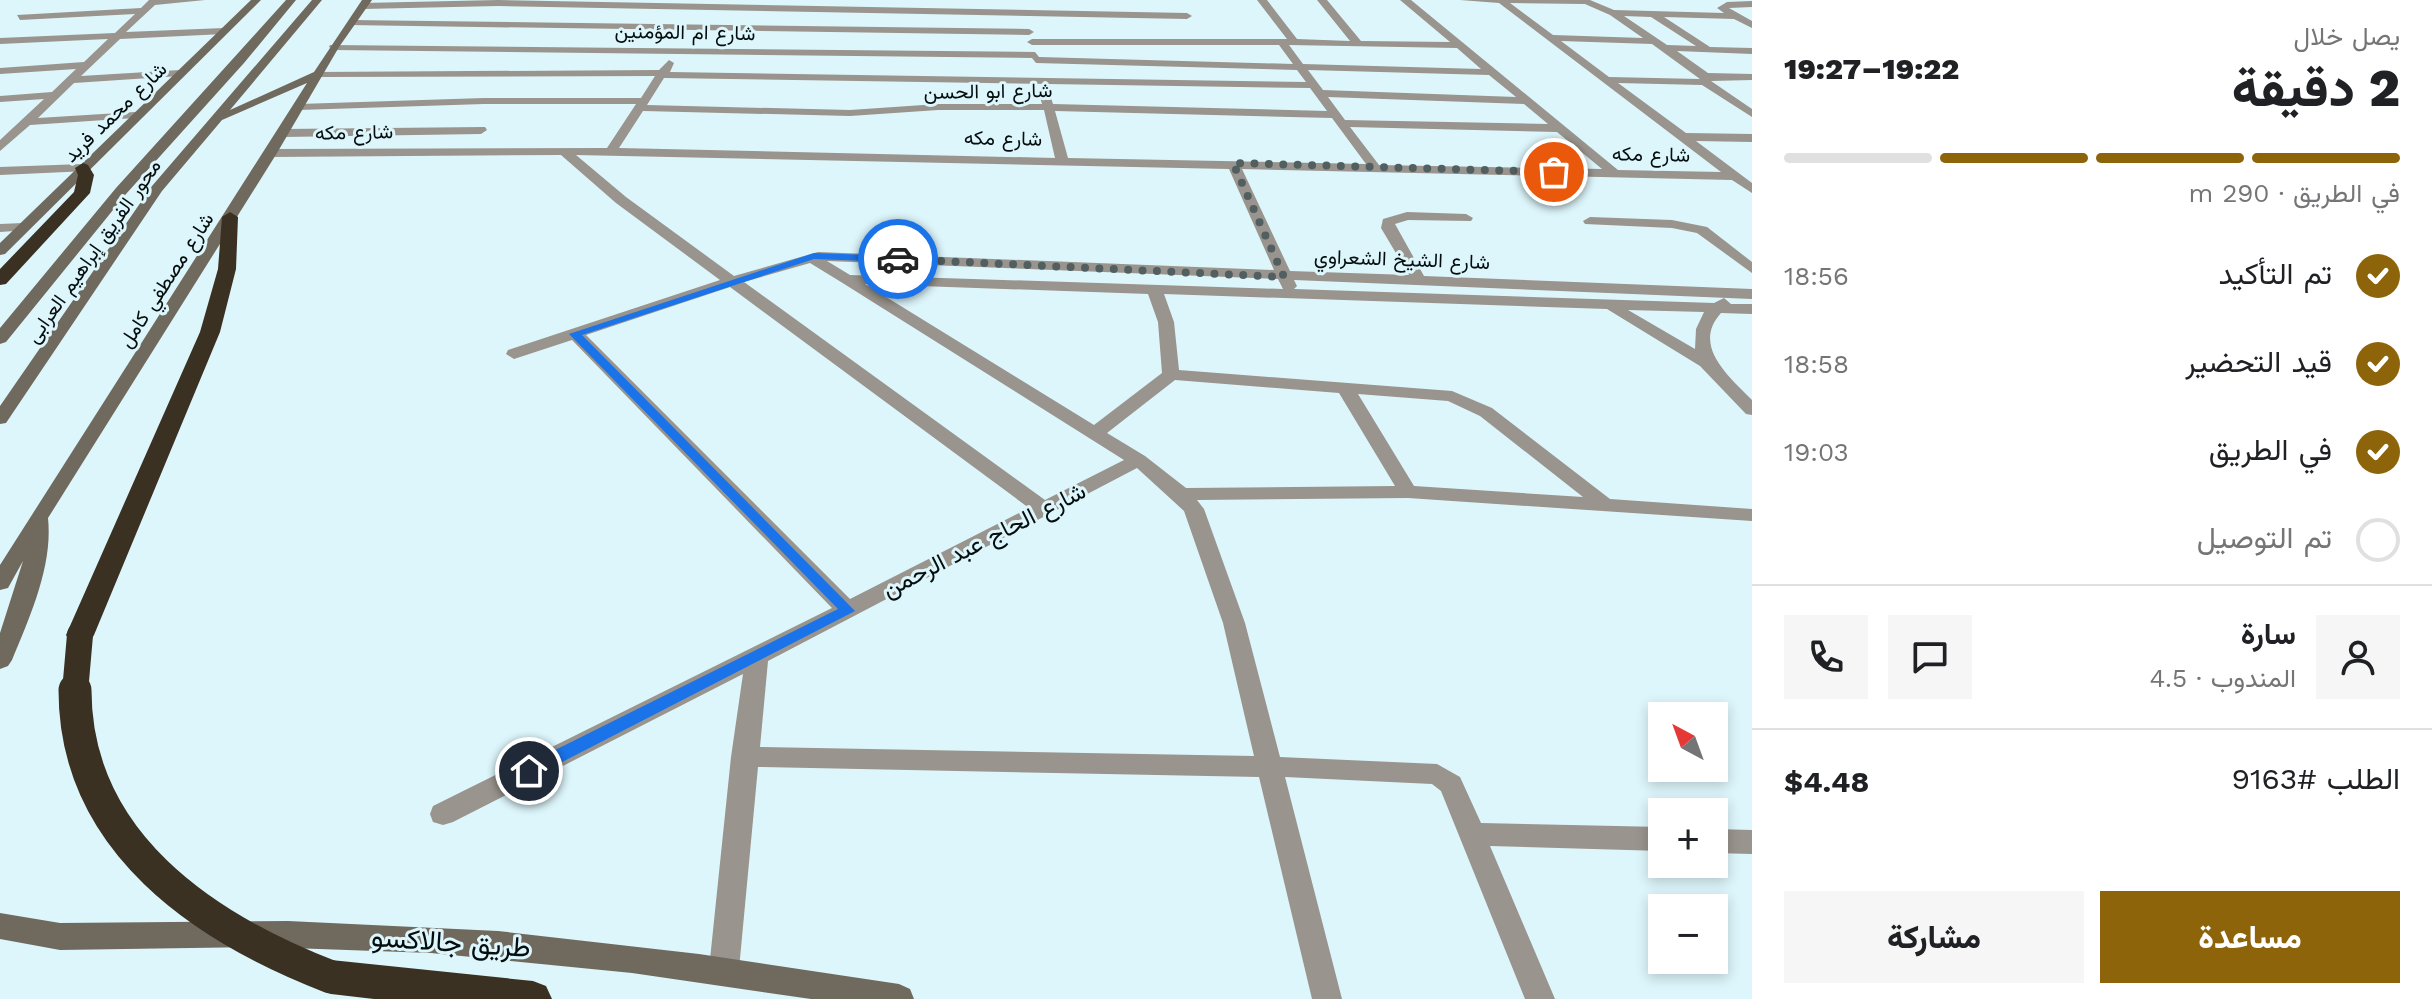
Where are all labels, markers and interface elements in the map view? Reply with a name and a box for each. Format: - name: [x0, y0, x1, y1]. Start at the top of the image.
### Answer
- street label: شارع ام المؤمنين: [614, 19, 756, 47]
- text: يصل خلال: [2294, 21, 2400, 51]
- text: 19:22–19:27: [1784, 51, 1959, 86]
- street label: شارع محمد فريد: [58, 57, 173, 169]
- text: 2 دقيقة: [2232, 58, 2400, 119]
- street label: شارع ابو الحسن: [923, 78, 1053, 106]
- street label: شارع مكه: [315, 119, 393, 147]
- street label: شارع مكه: [964, 125, 1042, 153]
- pin: [1520, 138, 1588, 206]
- street label: شارع مكه: [1612, 141, 1690, 169]
- icon: bag: [1532, 150, 1576, 194]
- street label: محور الفريق إبراهيم العرابى: [20, 154, 167, 348]
- text: في الطريق · 290 m: [2188, 178, 2400, 208]
- street label: شارع مصطفي كامل: [113, 208, 223, 355]
- courier: [858, 219, 938, 299]
- icon: car: [876, 237, 920, 281]
- street label: شارع الشيخ الشعراوي: [1313, 244, 1490, 279]
- icon: check: [2356, 254, 2400, 298]
- text: تم التأكيد: [2218, 256, 2332, 291]
- text: 18:56: [1784, 261, 1849, 291]
- icon: check: [2356, 342, 2400, 386]
- text: قيد التحضير: [2185, 344, 2332, 379]
- text: 18:58: [1784, 349, 1849, 379]
- icon: check: [2356, 430, 2400, 474]
- text: في الطريق: [2209, 432, 2332, 467]
- text: 19:03: [1784, 437, 1849, 467]
- street label: شارع الحاج عبد الرحمن: [878, 477, 1091, 605]
- text: تم التوصيل: [2197, 520, 2332, 555]
- button: phone: [1784, 615, 1868, 699]
- button: chat: [1888, 615, 1972, 699]
- button: person: [2316, 615, 2400, 699]
- text: سارة: [2241, 616, 2296, 651]
- text: المندوب · 4.5: [2149, 663, 2296, 693]
- north arrow: [1648, 702, 1728, 782]
- map controls: [1648, 702, 1728, 974]
- pin: [495, 737, 563, 805]
- icon: home: [507, 749, 551, 793]
- text: الطلب #9163: [2231, 761, 2400, 796]
- text: $4.48: [1784, 764, 1869, 799]
- button: +: [1648, 798, 1728, 878]
- button: مشاركة: [1784, 891, 2084, 983]
- button: مساعدة: [2100, 891, 2400, 983]
- button: −: [1648, 894, 1728, 974]
- street label: طريق جالاكسو: [370, 920, 532, 965]

